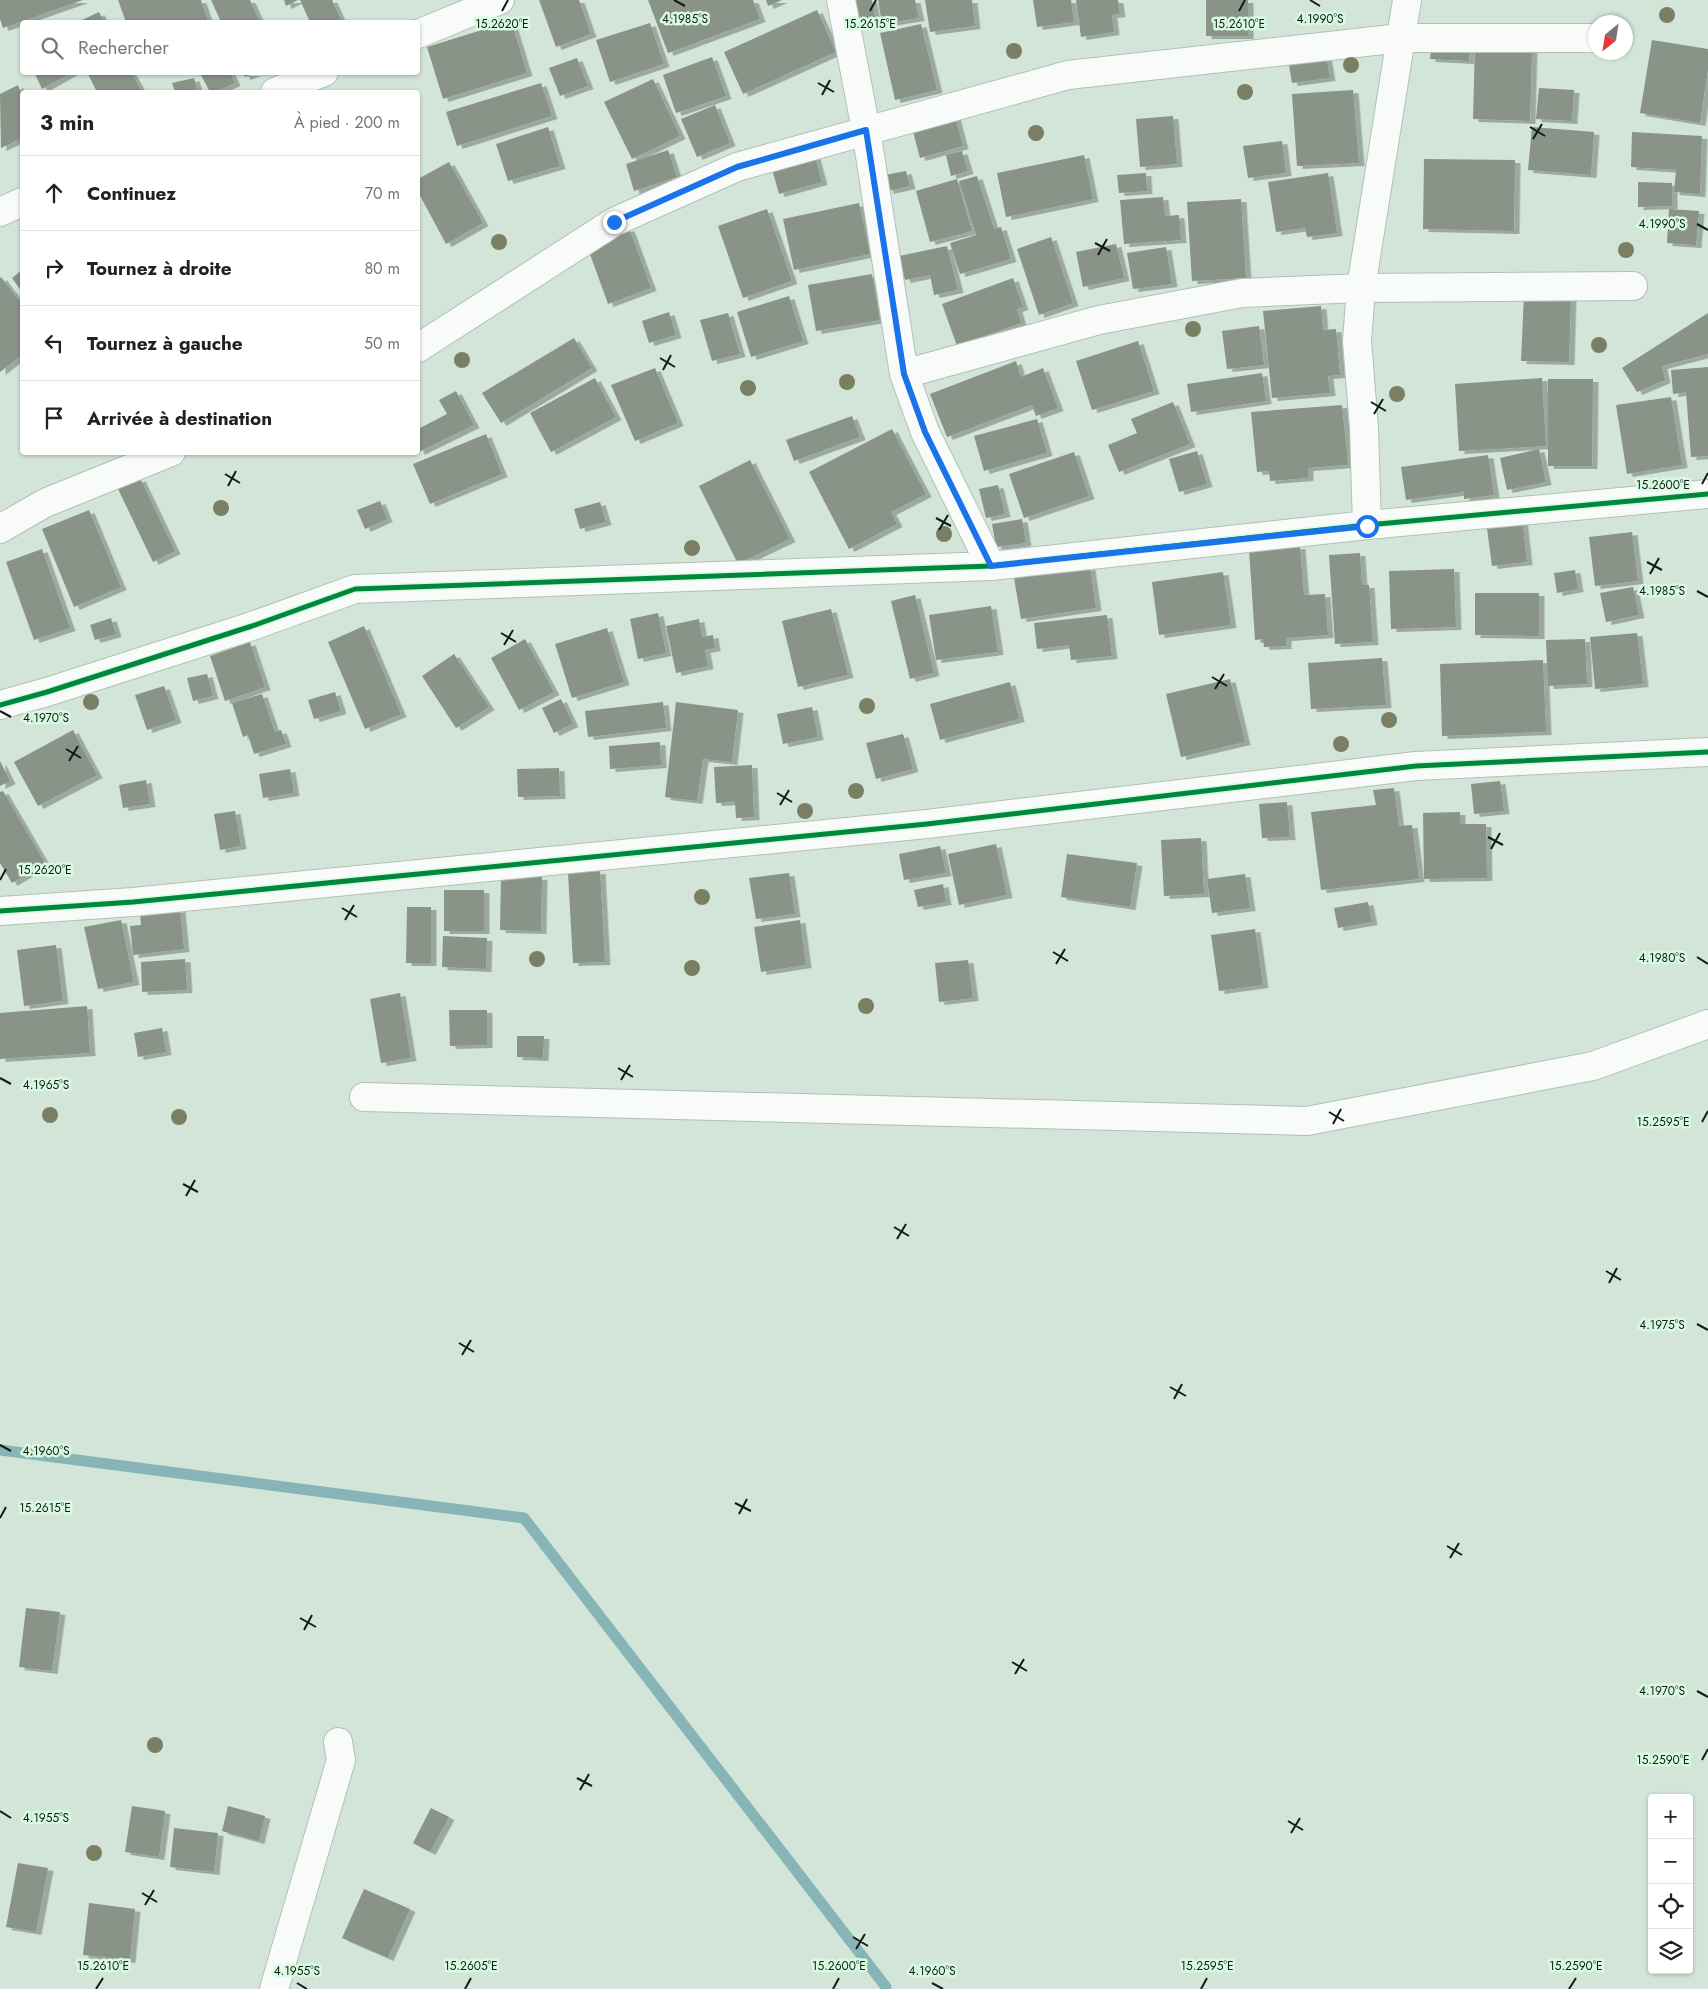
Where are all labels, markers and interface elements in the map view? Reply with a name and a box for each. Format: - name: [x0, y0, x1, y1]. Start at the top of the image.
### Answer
- text: 4.1985°S: [662, 10, 708, 28]
- text: 4.1990°S: [1297, 10, 1344, 28]
- text: 15.2620°E: [475, 15, 529, 33]
- text: 15.2615°E: [844, 15, 896, 33]
- text: 15.2610°E: [1213, 15, 1265, 33]
- north arrow: [1588, 15, 1633, 60]
- search box: [20, 20, 420, 75]
- icon: search: [38, 34, 66, 62]
- text: Rechercher: [78, 34, 169, 61]
- text: 3 min: [40, 108, 94, 138]
- text: À pied · 200 m: [294, 111, 400, 134]
- icon: ahead: [40, 179, 68, 207]
- text: Continuez: [87, 180, 176, 207]
- text: 70 m: [365, 182, 400, 205]
- route end: [603, 211, 626, 234]
- text: 4.1990°S: [1639, 215, 1686, 233]
- icon: right: [40, 254, 68, 282]
- text: Tournez à droite: [87, 255, 232, 282]
- text: 80 m: [364, 257, 400, 280]
- icon: left: [40, 329, 68, 357]
- text: Tournez à gauche: [87, 330, 243, 357]
- text: 50 m: [364, 332, 400, 355]
- icon: arrive: [40, 404, 68, 432]
- text: Arrivée à destination: [87, 405, 272, 432]
- text: 15.2600°E: [1636, 476, 1690, 494]
- route start: [1356, 515, 1379, 538]
- text: 4.1985°S: [1639, 582, 1685, 600]
- text: 4.1970°S: [23, 709, 69, 727]
- text: 15.2620°E: [18, 861, 72, 879]
- text: 4.1980°S: [1639, 949, 1686, 967]
- text: 4.1965°S: [23, 1076, 70, 1094]
- text: 15.2595°E: [1637, 1113, 1689, 1131]
- text: 4.1975°S: [1639, 1316, 1685, 1334]
- text: 4.1960°S: [23, 1442, 70, 1460]
- text: 15.2615°E: [19, 1499, 71, 1517]
- text: 4.1970°S: [1639, 1682, 1685, 1700]
- text: 15.2590°E: [1636, 1751, 1690, 1769]
- map controls: [1648, 1794, 1693, 1974]
- button: +: [1648, 1794, 1693, 1839]
- text: 4.1955°S: [23, 1809, 70, 1827]
- button: −: [1648, 1839, 1693, 1884]
- button: locate: [1648, 1884, 1693, 1929]
- button: layers: [1648, 1929, 1693, 1974]
- text: 15.2610°E: [77, 1957, 129, 1975]
- text: 15.2605°E: [444, 1957, 498, 1975]
- text: 15.2600°E: [812, 1957, 866, 1975]
- text: 15.2595°E: [1181, 1957, 1233, 1975]
- text: 15.2590°E: [1549, 1957, 1603, 1975]
- text: 4.1955°S: [274, 1962, 321, 1980]
- text: 4.1960°S: [909, 1962, 956, 1980]

